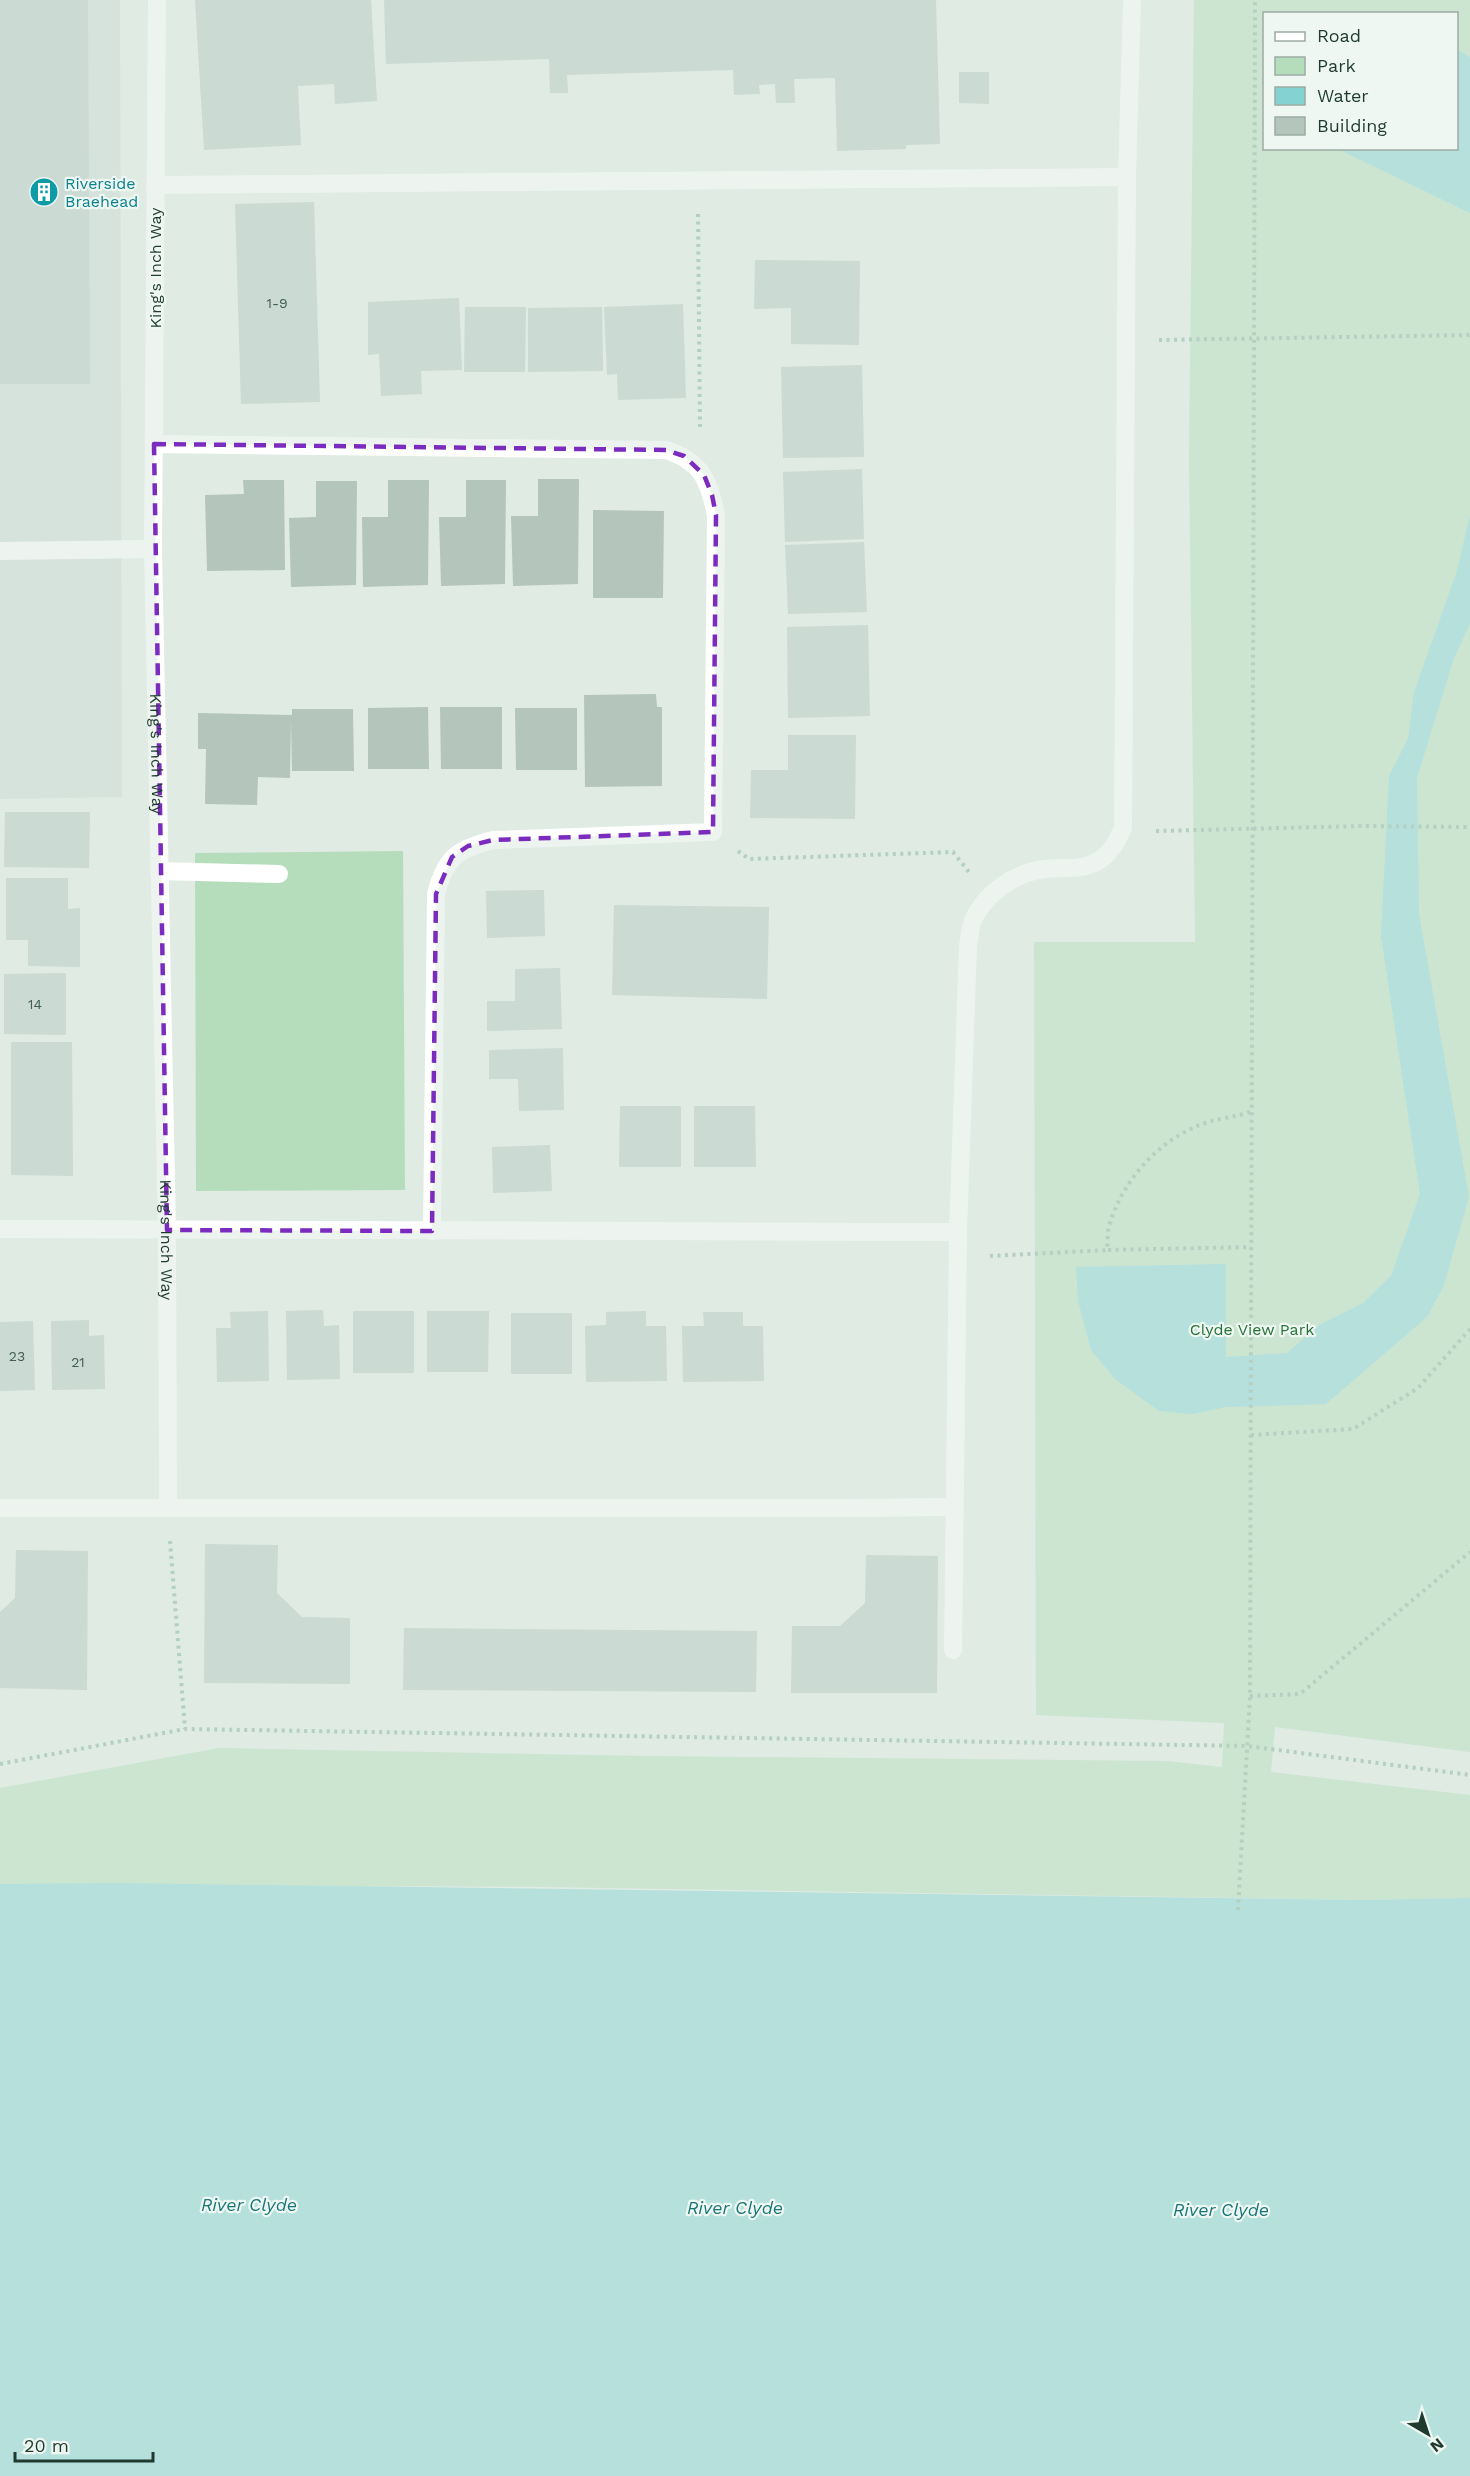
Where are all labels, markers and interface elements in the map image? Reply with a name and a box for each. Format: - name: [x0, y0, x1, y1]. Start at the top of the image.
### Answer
- legend: [1263, 12, 1458, 150]
- text: Road: [1317, 25, 1361, 46]
- text: Park: [1317, 55, 1356, 76]
- text: Water: [1317, 85, 1369, 106]
- text: Building: [1317, 115, 1387, 136]
- place label: Riverside Braehead: [65, 174, 138, 211]
- building icon: Riverside Braehead: [28, 176, 60, 208]
- street label: King's Inch Way: [146, 207, 165, 328]
- house number: 1-9: [266, 295, 288, 311]
- street label: King's Inch Way: [146, 693, 167, 815]
- house number: 14: [28, 996, 42, 1012]
- street label: King's Inch Way: [156, 1179, 176, 1301]
- park label: Clyde View Park: [1190, 1320, 1314, 1339]
- house number: 23: [9, 1348, 25, 1364]
- house number: 21: [71, 1354, 85, 1370]
- water label: River Clyde: [201, 2194, 297, 2215]
- water label: River Clyde: [687, 2197, 783, 2218]
- water label: River Clyde: [1173, 2199, 1269, 2220]
- north arrow: [1398, 2404, 1458, 2464]
- scale bar: [15, 2425, 153, 2463]
- text: N: [1427, 2434, 1448, 2456]
- text: 20 m: [24, 2435, 69, 2456]

